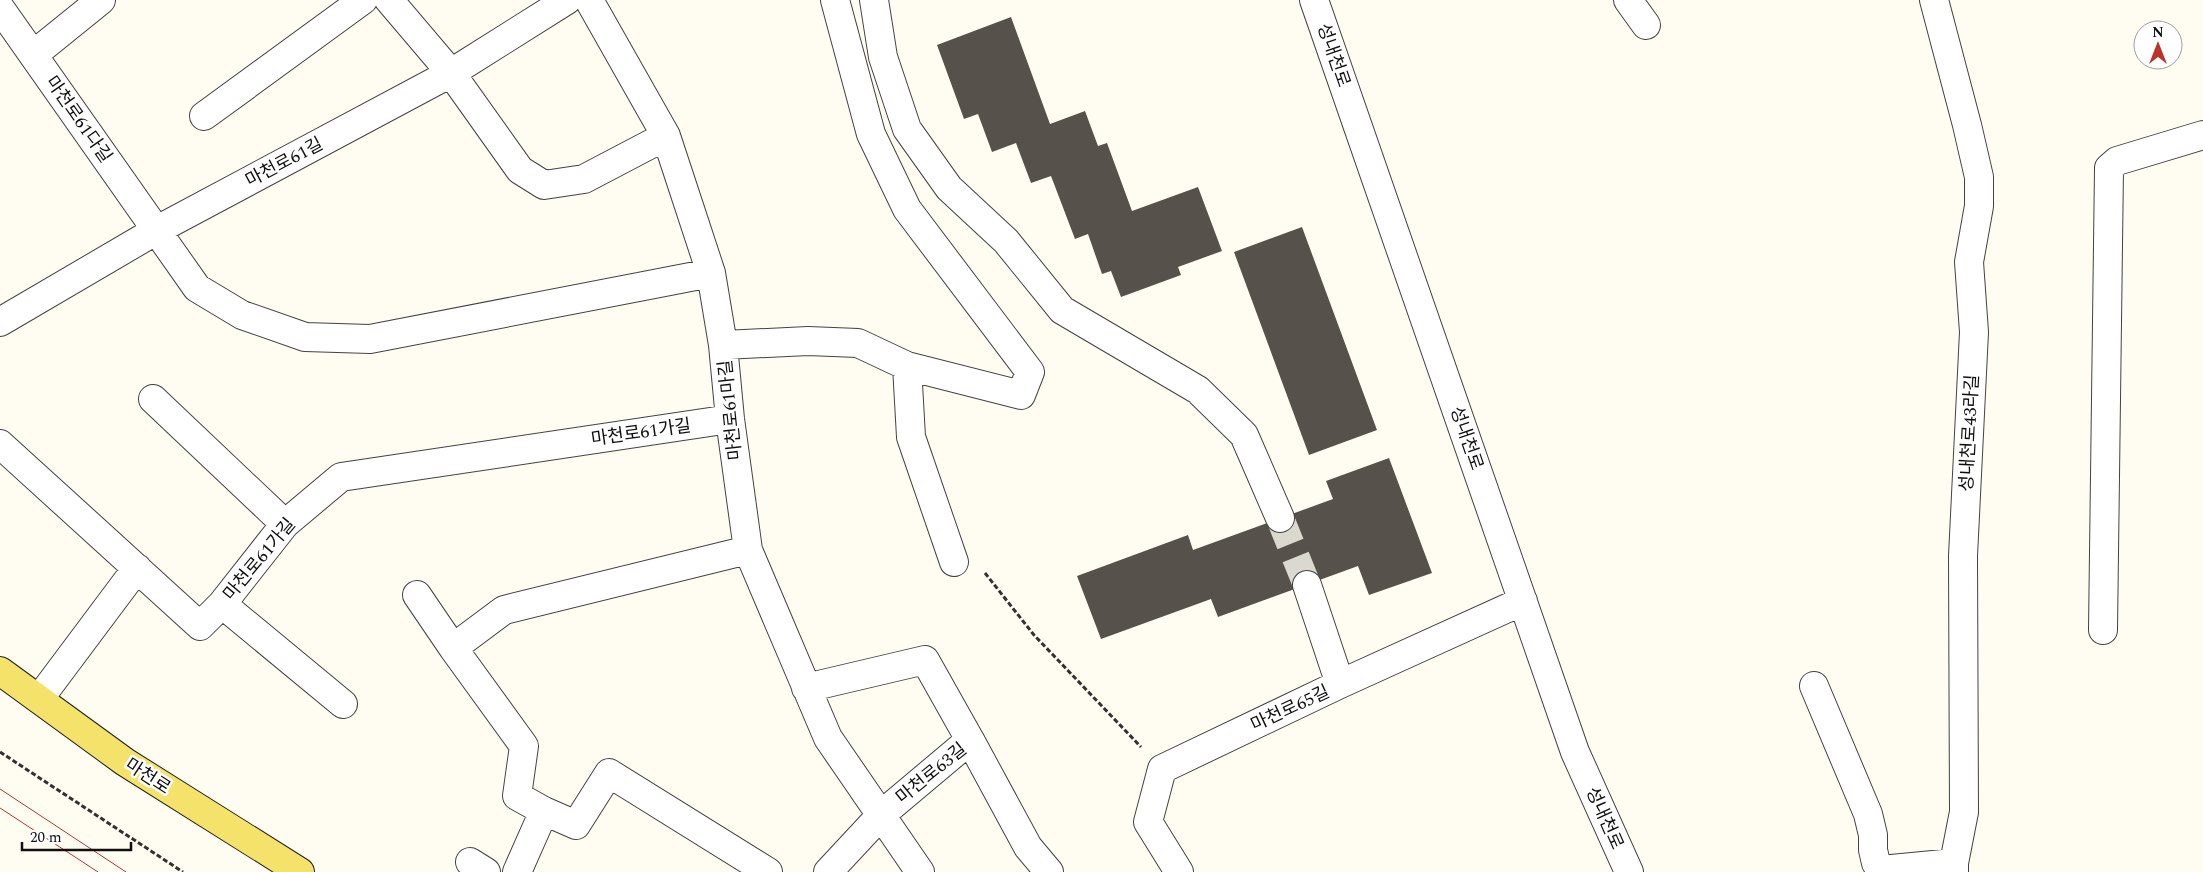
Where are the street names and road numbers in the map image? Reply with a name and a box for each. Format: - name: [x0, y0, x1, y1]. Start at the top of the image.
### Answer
- street label: 성내천로: [1310, 19, 1357, 91]
- street label: 마천로61다길: [39, 70, 119, 168]
- street label: 마천로61길: [241, 131, 328, 194]
- street label: 마천로61마길: [712, 358, 749, 461]
- street label: 성내천로43라길: [1953, 374, 1986, 492]
- street label: 성내천로: [1443, 402, 1490, 474]
- street label: 마천로61가길: [589, 412, 693, 453]
- street label: 마천로61가길: [217, 512, 302, 607]
- street label: 마천로65길: [1246, 678, 1334, 738]
- street label: 마천로63길: [890, 736, 973, 810]
- street label: 마천로: [120, 752, 176, 801]
- street label: 성내천로: [1579, 782, 1630, 854]

